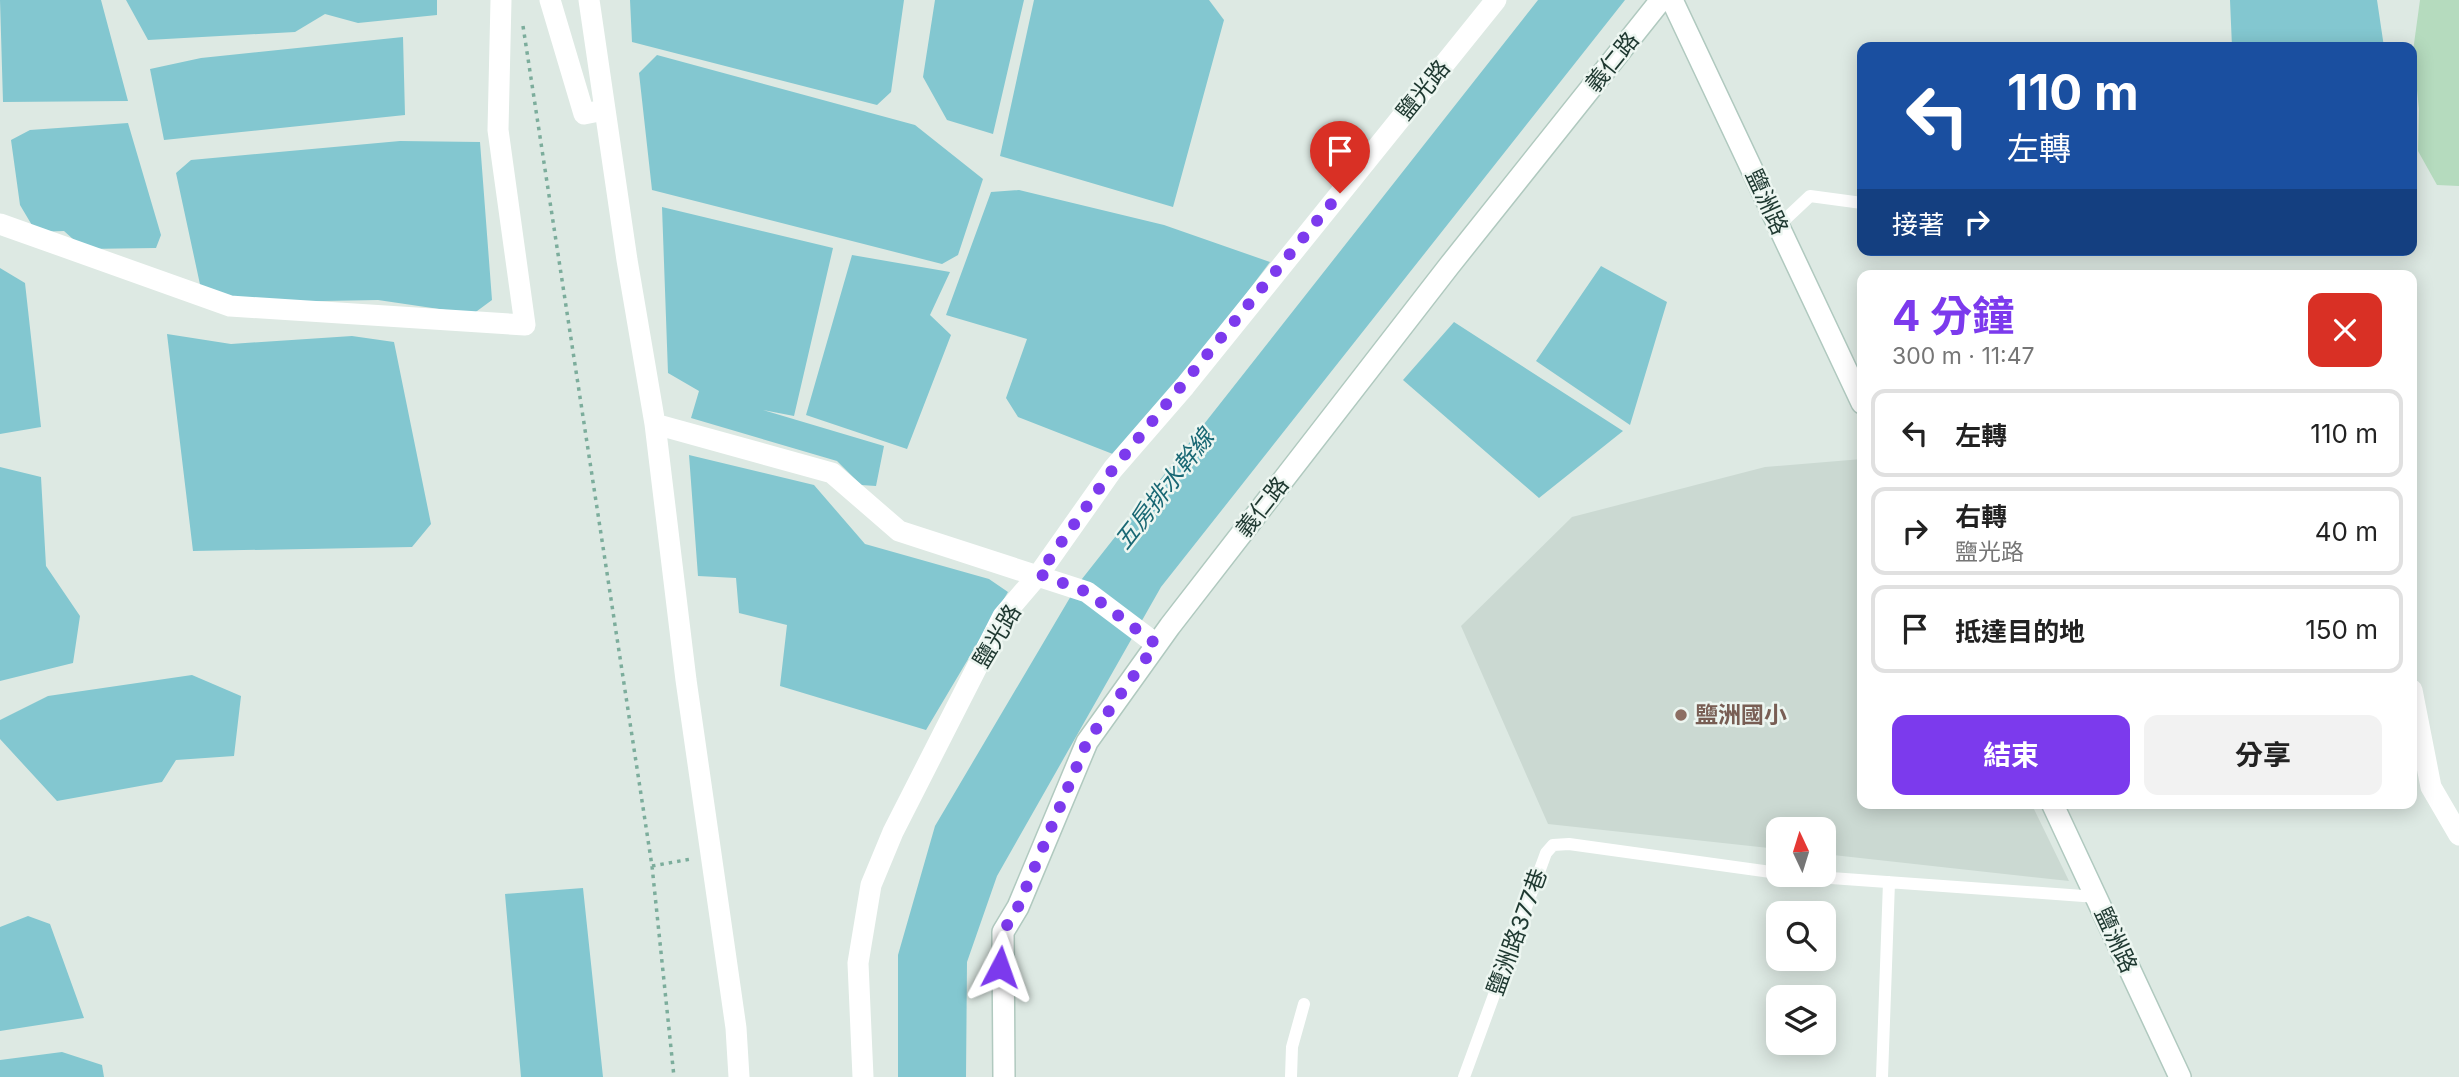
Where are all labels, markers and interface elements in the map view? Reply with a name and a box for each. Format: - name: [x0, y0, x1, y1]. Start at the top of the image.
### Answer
- street label: 義仁路: [1579, 26, 1645, 98]
- street label: 鹽光路: [1390, 54, 1456, 126]
- text: 110 m: [2007, 63, 2139, 122]
- icon: left: [1892, 70, 1983, 161]
- pin: [1310, 121, 1370, 193]
- text: 左轉: [2007, 129, 2071, 168]
- icon: arrive: [1321, 132, 1359, 170]
- street label: 鹽洲路: [1740, 165, 1794, 239]
- icon: right: [1958, 203, 1996, 241]
- text: 接著: [1892, 209, 1944, 240]
- text: 4 分鐘: [1892, 290, 2014, 341]
- button: close: [2308, 293, 2382, 367]
- text: 300 m · 11:47: [1892, 342, 2035, 370]
- icon: left: [1896, 414, 1934, 452]
- text: 110 m: [2310, 418, 2378, 449]
- text: 左轉: [1955, 420, 2007, 451]
- water label: 五房排水幹線: [1108, 421, 1222, 555]
- street label: 義仁路: [1230, 471, 1294, 543]
- text: 右轉: [1955, 501, 2007, 532]
- icon: right: [1896, 512, 1934, 550]
- text: 40 m: [2315, 516, 2378, 547]
- text: 鹽光路: [1955, 538, 2024, 566]
- street label: 鹽光路: [967, 599, 1027, 673]
- icon: arrive: [1896, 610, 1934, 648]
- text: 150 m: [2305, 614, 2378, 645]
- text: 抵達目的地: [1955, 616, 2085, 647]
- place label: 鹽洲國小: [1695, 701, 1787, 729]
- marker: 鹽洲國小: [1673, 707, 1689, 723]
- button: 結束: [1892, 715, 2130, 795]
- button: 分享: [2144, 715, 2382, 795]
- north arrow: [1766, 817, 1836, 887]
- map controls: [1766, 817, 1836, 1055]
- street label: 鹽洲路377巷: [1481, 865, 1553, 999]
- button: search: [1766, 901, 1836, 971]
- street label: 鹽洲路: [2089, 903, 2143, 977]
- position arrow: [963, 930, 1037, 1004]
- button: layers: [1766, 985, 1836, 1055]

